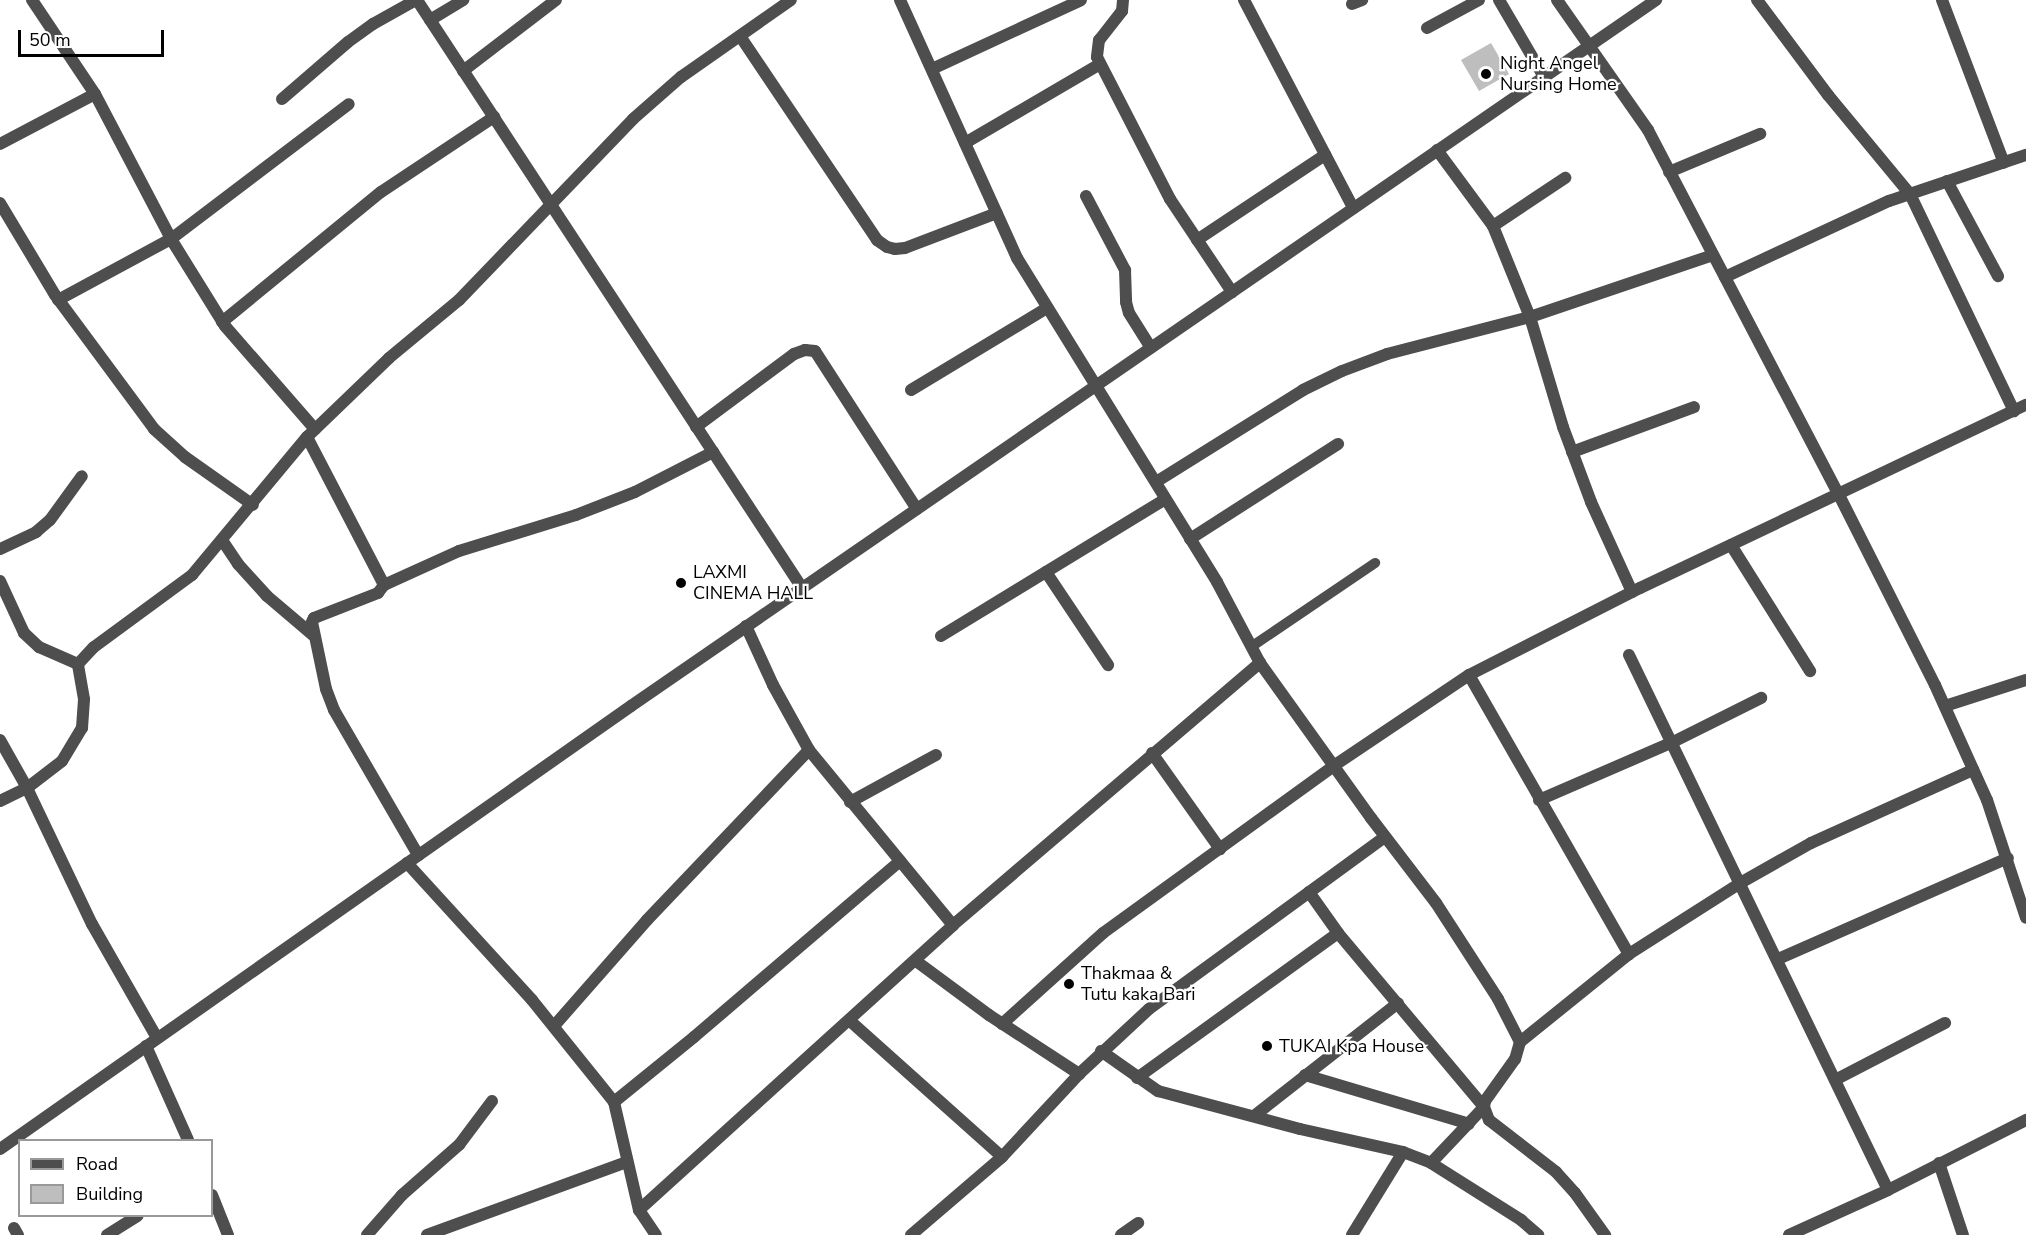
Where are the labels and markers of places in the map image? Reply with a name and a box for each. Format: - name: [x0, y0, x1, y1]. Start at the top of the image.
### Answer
- place label: Night Angel Nursing Home: [1500, 53, 1617, 96]
- marker: Night Angel Nursing Home: [1477, 65, 1495, 83]
- place label: LAXMI CINEMA HALL: [693, 562, 813, 604]
- marker: LAXMI CINEMA HALL: [674, 576, 688, 590]
- place label: Thakmaa & Tutu kaka Bari: [1081, 963, 1196, 1006]
- marker: Thakmaa & Tutu kaka Bari: [1062, 977, 1076, 991]
- place label: TUKAI Kpa House: [1279, 1035, 1424, 1057]
- marker: TUKAI Kpa House: [1260, 1039, 1274, 1053]

